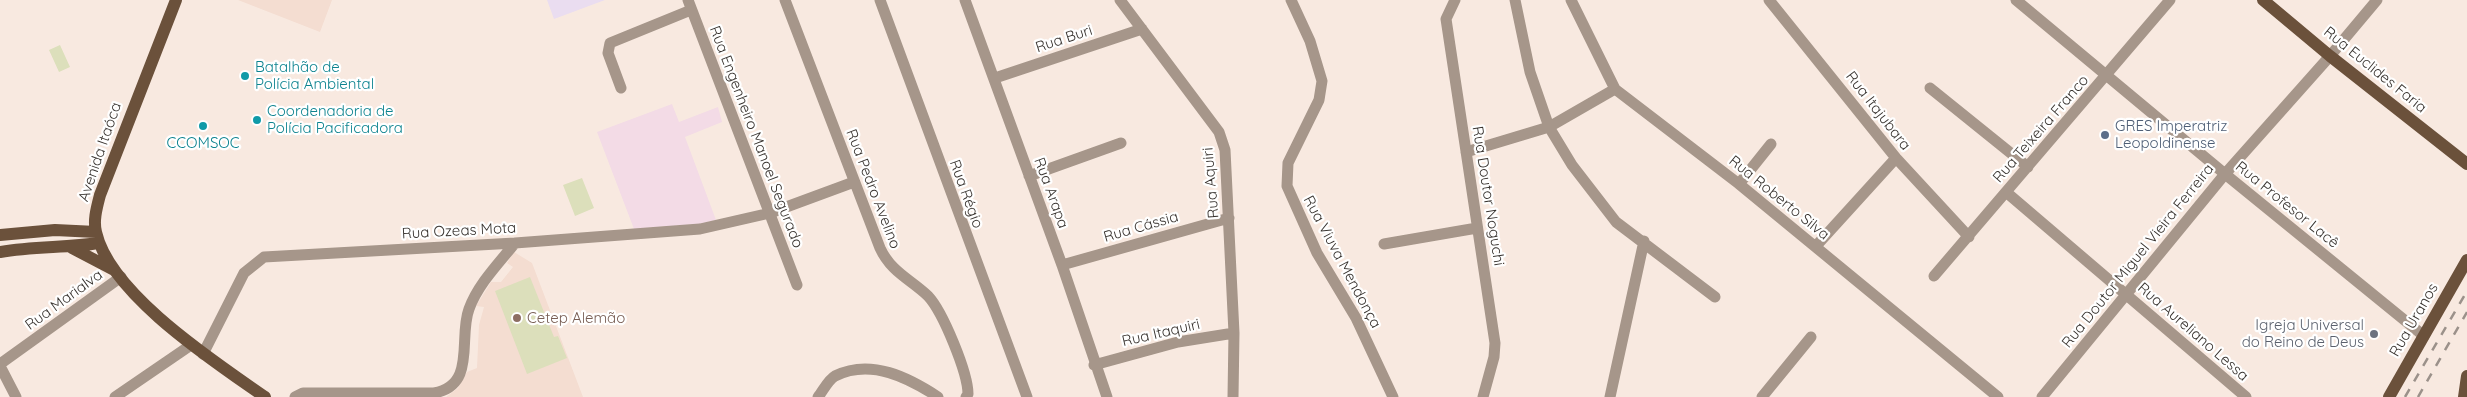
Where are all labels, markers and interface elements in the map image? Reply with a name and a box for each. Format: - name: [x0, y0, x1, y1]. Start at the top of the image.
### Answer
- street label: Rua Buri: [1033, 21, 1095, 57]
- street label: Rua Engenheiro Manoel Segurado: [705, 23, 807, 251]
- street label: Rua Euclides Faria: [2320, 23, 2430, 117]
- place label: Batalhão de Polícia Ambiental: [255, 58, 374, 93]
- street label: Rua Itajubara: [1842, 68, 1914, 154]
- marker: Batalhão de Polícia Ambiental: [239, 70, 251, 82]
- street label: Rua Teixeira Franco: [1989, 72, 2093, 186]
- street label: Avenida Itaóca: [75, 100, 125, 204]
- place label: Coordenadoria de Polícia Pacificadora: [267, 102, 403, 137]
- marker: Coordenadoria de Polícia Pacificadora: [251, 114, 263, 126]
- place label: GRES Imperatriz Leopoldinense: [2115, 117, 2227, 152]
- marker: CCOMSOC: [197, 120, 209, 132]
- street label: Rua Doutor Noguchi: [1468, 125, 1508, 267]
- street label: Rua Pedro Avelino: [842, 127, 904, 251]
- marker: GRES Imperatriz Leopoldinense: [2099, 129, 2111, 141]
- place label: CCOMSOC: [166, 134, 240, 152]
- street label: Rua Aquiri: [1199, 147, 1223, 219]
- street label: Rua Roberto Silva: [1725, 152, 1833, 244]
- street label: Rua Arapa: [1030, 155, 1072, 231]
- street label: Rua Régio: [945, 157, 987, 231]
- street label: Rua Profesor Lacê: [2232, 158, 2342, 252]
- street label: Rua Doutor Miguel Vieira Ferreira: [2058, 160, 2218, 352]
- street label: Rua Viuva Mendonça: [1299, 193, 1385, 331]
- street label: Rua Cássia: [1102, 208, 1180, 246]
- street label: Rua Ozeas Mota: [401, 219, 517, 243]
- street label: Rua Marialva: [22, 266, 106, 334]
- street label: Rua Aureliano Lessa: [2134, 279, 2252, 385]
- street label: Rua Uranos: [2386, 280, 2442, 360]
- place label: Cetep Alemão: [527, 309, 625, 327]
- marker: Cetep Alemão: [511, 312, 523, 324]
- street label: Rua Itaquiri: [1120, 315, 1202, 351]
- place label: Igreja Universal do Reino de Deus: [2242, 316, 2364, 351]
- marker: Igreja Universal do Reino de Deus: [2368, 328, 2380, 340]

